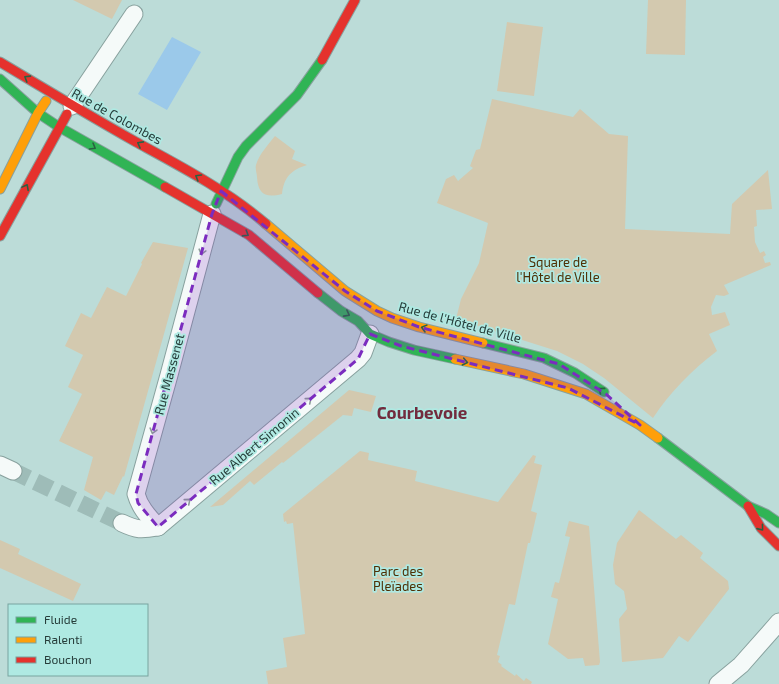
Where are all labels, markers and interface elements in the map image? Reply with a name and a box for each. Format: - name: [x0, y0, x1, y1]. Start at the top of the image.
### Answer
- one-way arrow: [24, 75, 31, 83]
- street label: Rue de Colombes: [69, 85, 165, 147]
- one-way arrow: [137, 141, 144, 148]
- one-way arrow: [88, 142, 96, 149]
- one-way arrow: [195, 174, 202, 182]
- one-way arrow: [22, 183, 29, 191]
- one-way arrow: [242, 229, 249, 236]
- one-way arrow: [198, 248, 207, 255]
- park label: Square de l'Hôtel de Ville: [516, 254, 600, 285]
- street label: Rue de l'Hôtel de Ville: [397, 298, 523, 346]
- one-way arrow: [343, 310, 350, 317]
- one-way arrow: [420, 324, 427, 333]
- street label: Rue Massenet: [150, 332, 188, 416]
- one-way arrow: [462, 357, 468, 365]
- one-way arrow: [598, 388, 605, 395]
- one-way arrow: [304, 398, 312, 405]
- district label: Courbevoie: [377, 402, 467, 422]
- street label: Rue Albert Simonin: [206, 404, 302, 488]
- one-way arrow: [149, 428, 158, 435]
- one-way arrow: [183, 499, 190, 506]
- one-way arrow: [757, 523, 764, 531]
- park label: Parc des Pleïades: [373, 563, 423, 594]
- legend: [8, 604, 148, 676]
- text: Fluide: [44, 612, 77, 626]
- text: Ralenti: [44, 632, 83, 646]
- text: Bouchon: [44, 652, 92, 666]

